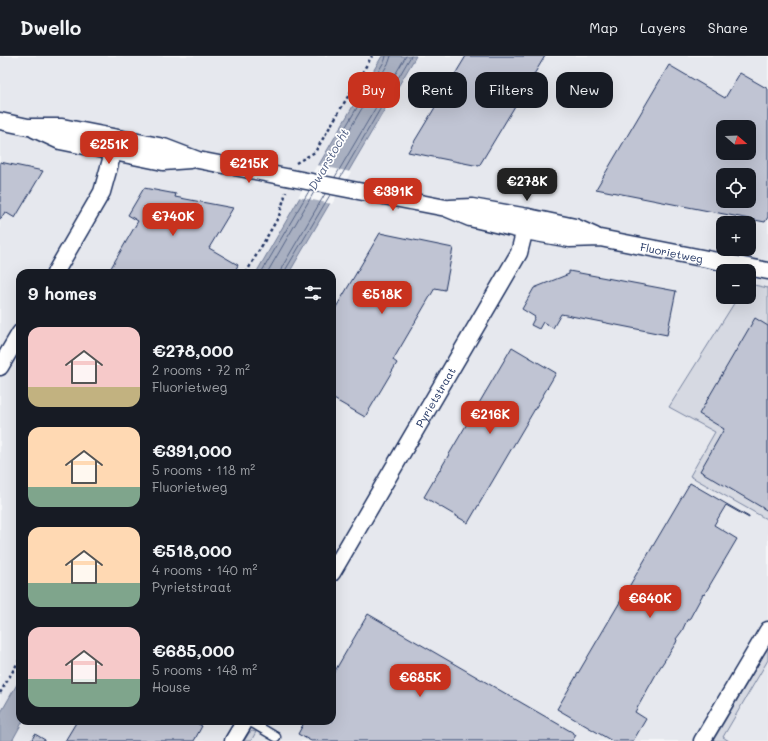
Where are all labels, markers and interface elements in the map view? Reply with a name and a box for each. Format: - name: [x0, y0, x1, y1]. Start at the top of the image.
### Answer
- text: Dwello: [20, 15, 81, 40]
- text: Map: [589, 18, 618, 37]
- text: Layers: [640, 18, 686, 37]
- text: Share: [708, 18, 748, 37]
- chip: Buy: [348, 72, 400, 108]
- chip: Rent: [408, 72, 467, 108]
- chip: Filters: [475, 72, 548, 108]
- chip: New: [556, 72, 613, 108]
- north arrow: [716, 120, 756, 160]
- map controls: [716, 120, 756, 304]
- water label: Dwarstocht: [304, 125, 352, 193]
- pin: €251K: [81, 131, 137, 165]
- text: €251K: [89, 135, 129, 152]
- pin: €215K: [221, 150, 277, 184]
- text: €215K: [229, 154, 269, 171]
- pin: €278K: [499, 168, 555, 202]
- button: locate: [716, 168, 756, 208]
- text: €278K: [506, 172, 548, 189]
- pin: €391K: [365, 178, 421, 212]
- text: €391K: [373, 182, 413, 199]
- pin: €740K: [145, 203, 201, 237]
- text: €740K: [152, 207, 194, 224]
- button: +: [716, 216, 756, 256]
- street label: Fluorietweg: [639, 239, 705, 266]
- button: −: [716, 264, 756, 304]
- pin: €518K: [354, 281, 410, 315]
- text: 9 homes: [28, 282, 97, 304]
- icon: filters: [302, 282, 324, 304]
- text: €518K: [362, 285, 402, 302]
- text: €278,000: [152, 339, 233, 361]
- icon: home: [60, 343, 108, 391]
- text: 2 rooms · 72 m²: [152, 361, 250, 378]
- street label: Pyrietstraat: [411, 364, 458, 430]
- text: Fluorietweg: [152, 378, 227, 395]
- pin: €216K: [462, 401, 518, 435]
- text: €216K: [470, 405, 510, 422]
- text: €391,000: [152, 439, 232, 461]
- icon: home: [60, 443, 108, 491]
- text: 5 rooms · 118 m²: [152, 461, 255, 478]
- text: Fluorietweg: [152, 478, 227, 495]
- text: €518,000: [152, 539, 232, 561]
- icon: home: [60, 543, 108, 591]
- text: 4 rooms · 140 m²: [152, 561, 257, 578]
- text: Pyrietstraat: [152, 578, 231, 595]
- pin: €640K: [622, 585, 678, 619]
- text: €640K: [628, 589, 672, 606]
- text: €685,000: [152, 639, 235, 661]
- icon: home: [60, 643, 108, 691]
- text: 5 rooms · 148 m²: [152, 661, 257, 678]
- pin: €685K: [392, 664, 448, 698]
- text: €685K: [399, 668, 441, 685]
- text: House: [152, 678, 190, 695]

